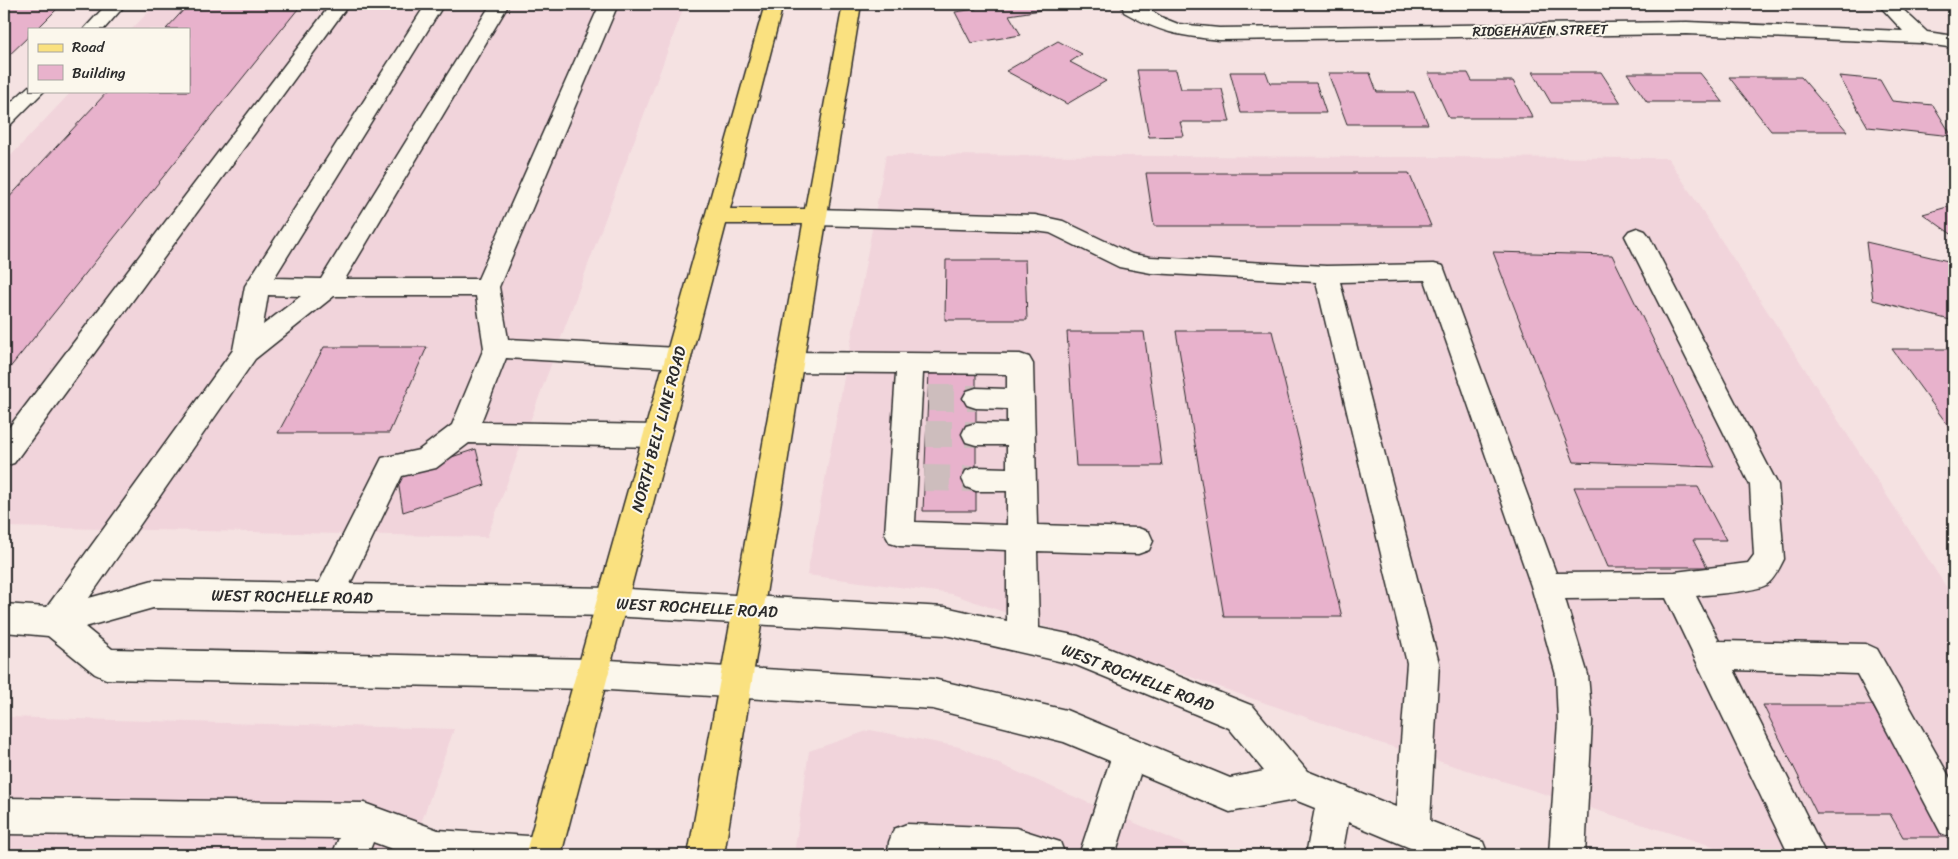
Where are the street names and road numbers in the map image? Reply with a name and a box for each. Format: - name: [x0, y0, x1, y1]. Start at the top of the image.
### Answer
- street label: RIDGEHAVEN STREET: [1472, 17, 1609, 44]
- street label: NORTH BELT LINE ROAD: [622, 342, 695, 515]
- street label: WEST ROCHELLE ROAD: [211, 581, 373, 612]
- street label: WEST ROCHELLE ROAD: [616, 589, 779, 626]
- street label: WEST ROCHELLE ROAD: [1057, 635, 1219, 720]

